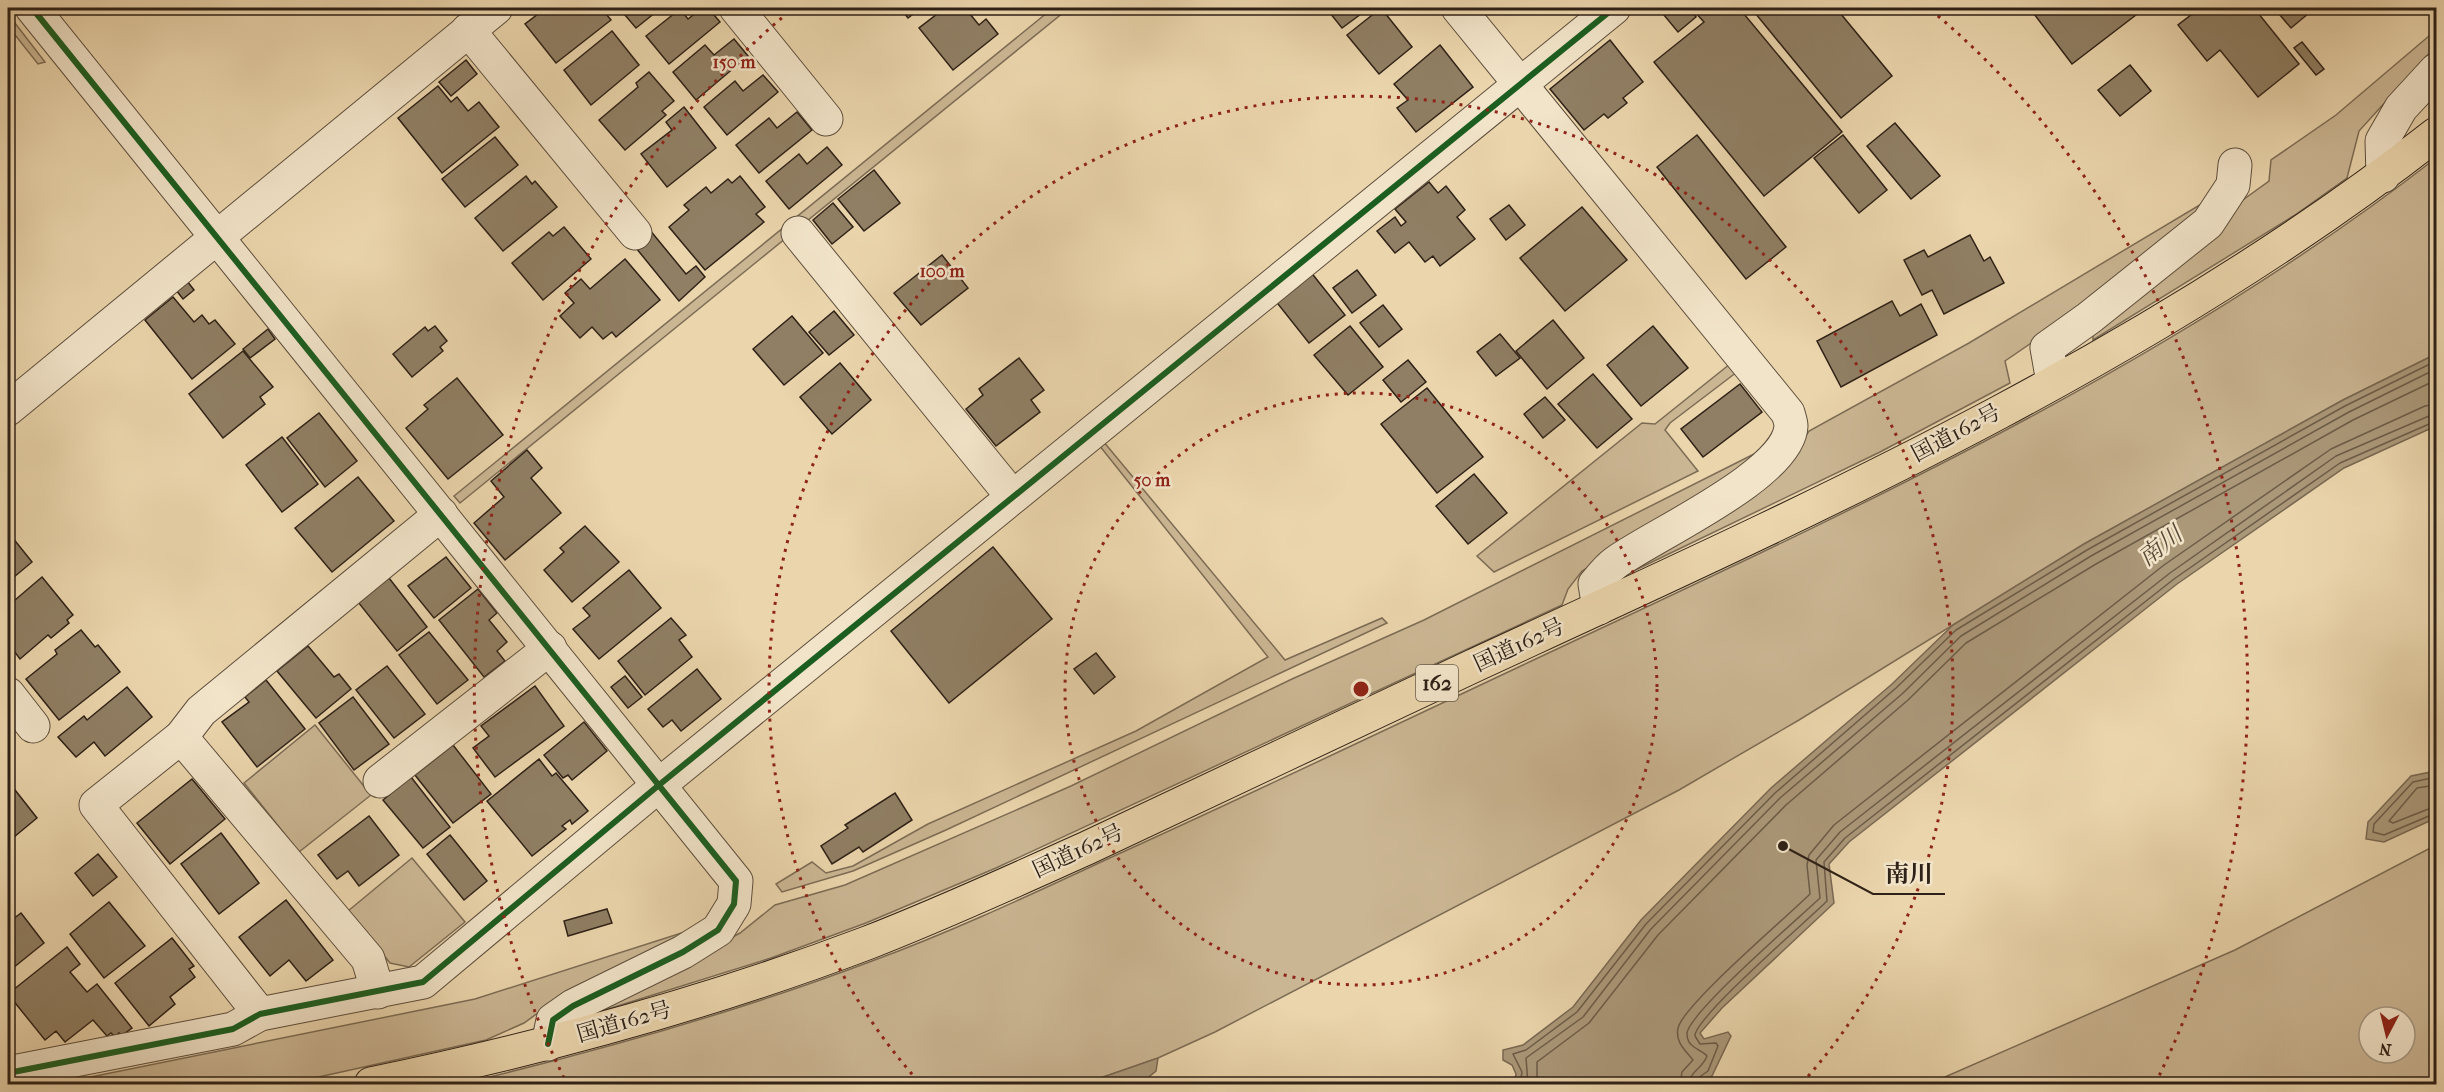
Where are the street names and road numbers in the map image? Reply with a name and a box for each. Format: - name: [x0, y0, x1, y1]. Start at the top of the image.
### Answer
- street label: 国道162号: [1907, 399, 2005, 467]
- street label: 国道162号: [1470, 613, 1568, 677]
- road number: 162: [1416, 665, 1458, 701]
- street label: 国道162号: [1029, 819, 1127, 883]
- street label: 国道162号: [574, 996, 674, 1048]

